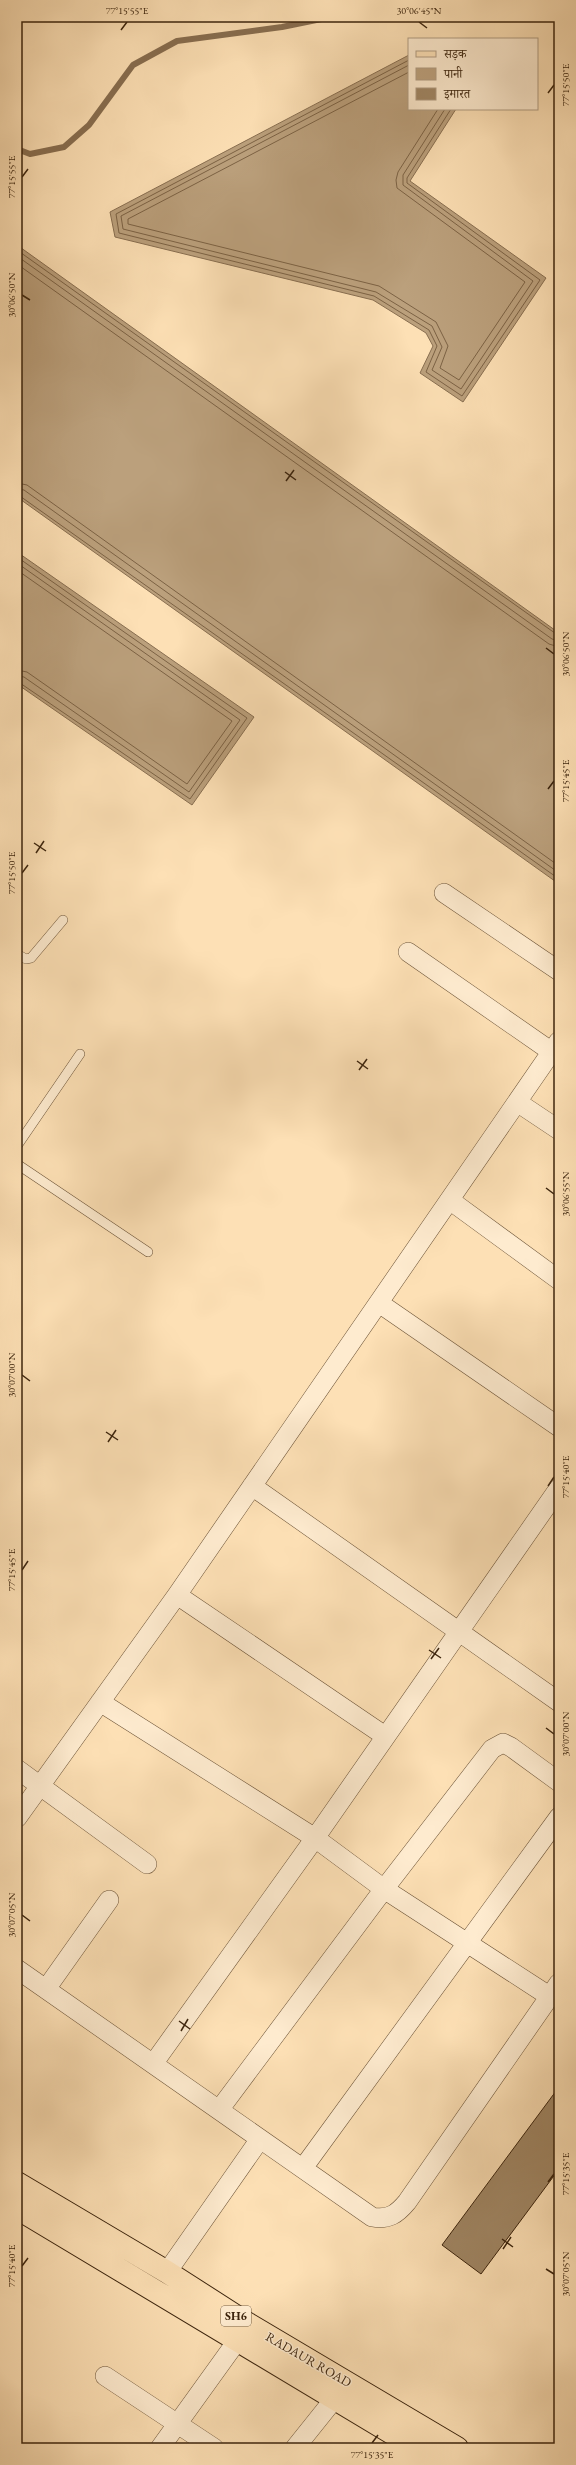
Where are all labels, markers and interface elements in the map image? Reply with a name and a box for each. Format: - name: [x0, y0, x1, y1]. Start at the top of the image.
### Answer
- text: 77°15'55"E: [106, 4, 149, 17]
- text: 30°06'45"N: [397, 4, 442, 17]
- legend: [408, 38, 538, 110]
- text: सड़क: [443, 46, 468, 62]
- text: 77°15'50"E: [559, 63, 572, 106]
- text: पानी: [443, 66, 463, 82]
- text: इमारत: [443, 86, 471, 102]
- text: 77°15'55"E: [5, 155, 18, 198]
- text: 30°06'50"N: [5, 272, 18, 317]
- text: 30°06'50"N: [559, 631, 572, 676]
- text: 77°15'45"E: [559, 759, 572, 802]
- text: 77°15'50"E: [5, 851, 18, 894]
- text: 30°06'55"N: [559, 1171, 572, 1216]
- text: 30°07'00"N: [5, 1352, 18, 1397]
- text: 77°15'40"E: [559, 1455, 572, 1498]
- text: 77°15'45"E: [5, 1548, 18, 1591]
- text: 30°07'00"N: [559, 1711, 572, 1756]
- text: 30°07'05"N: [5, 1892, 18, 1937]
- text: 77°15'35"E: [559, 2152, 572, 2195]
- text: 77°15'40"E: [5, 2244, 18, 2287]
- text: 30°07'05"N: [559, 2251, 572, 2296]
- road number: SH6: [221, 2306, 251, 2326]
- street label: RADAUR ROAD: [263, 2328, 355, 2391]
- text: 77°15'35"E: [351, 2448, 394, 2461]

